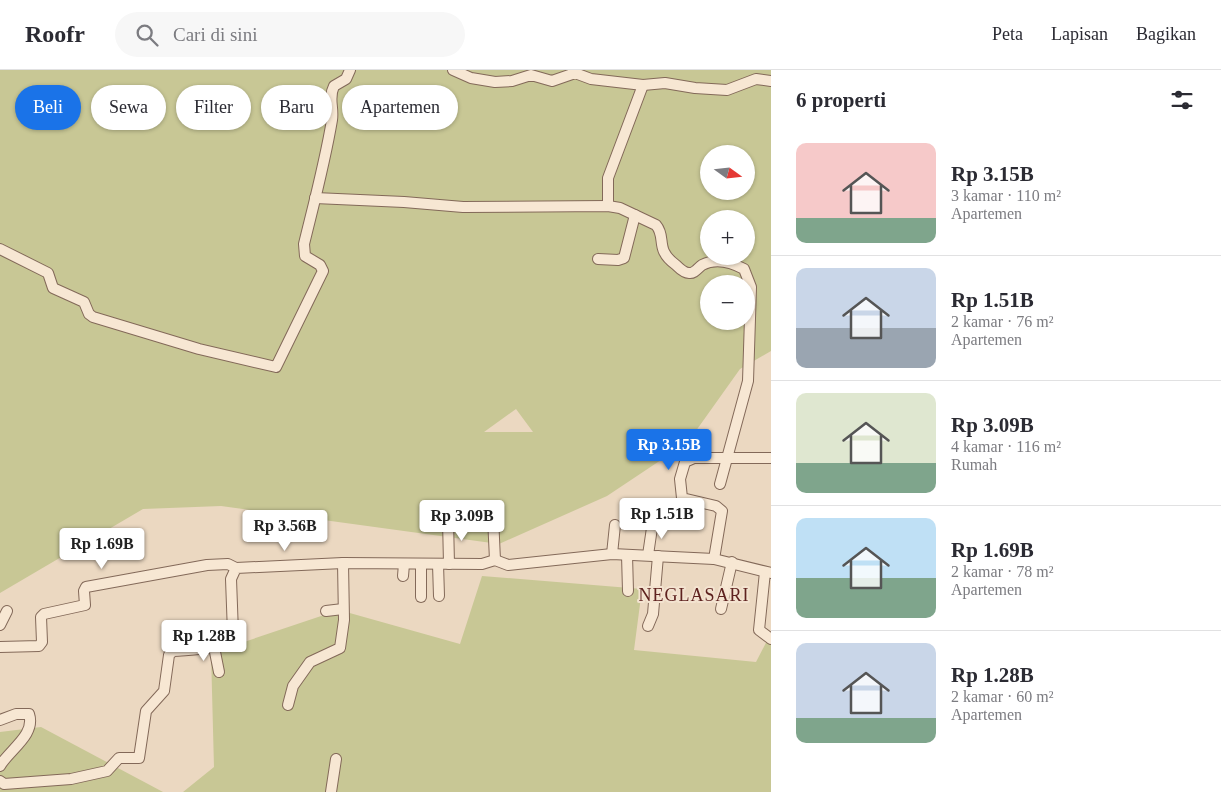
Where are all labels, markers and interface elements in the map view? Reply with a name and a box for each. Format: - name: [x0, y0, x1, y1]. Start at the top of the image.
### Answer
- search box: [115, 12, 465, 57]
- text: Roofr: [25, 21, 85, 47]
- icon: search: [133, 21, 161, 49]
- text: Cari di sini: [173, 24, 257, 45]
- text: Peta: [992, 24, 1023, 44]
- text: Lapisan: [1051, 24, 1108, 44]
- text: Bagikan: [1136, 24, 1196, 44]
- chip: Beli: [15, 85, 81, 130]
- chip: Sewa: [91, 85, 166, 130]
- chip: Filter: [176, 85, 251, 130]
- chip: Baru: [261, 85, 332, 130]
- chip: Apartemen: [342, 85, 458, 130]
- icon: filters: [1168, 86, 1196, 114]
- text: 6 properti: [796, 88, 886, 112]
- north arrow: [700, 145, 755, 200]
- map controls: [700, 145, 755, 330]
- text: Rp 3.15B: [951, 162, 1034, 186]
- icon: home: [836, 163, 896, 223]
- text: 3 kamar · 110 m²: [951, 187, 1061, 204]
- text: Apartemen: [951, 205, 1022, 222]
- button: +: [700, 210, 755, 265]
- button: −: [700, 275, 755, 330]
- icon: home: [836, 288, 896, 348]
- text: Rp 1.51B: [951, 288, 1034, 312]
- text: 2 kamar · 76 m²: [951, 313, 1054, 330]
- text: Apartemen: [951, 331, 1022, 348]
- icon: home: [836, 413, 896, 473]
- text: Rp 3.09B: [951, 413, 1034, 437]
- pin: Rp 3.15B: [617, 428, 721, 471]
- text: Rp 3.15B: [637, 436, 701, 453]
- text: 4 kamar · 116 m²: [951, 438, 1061, 455]
- text: Rumah: [951, 456, 997, 473]
- pin: Rp 1.51B: [610, 498, 714, 540]
- pin: Rp 3.09B: [410, 500, 514, 542]
- text: Rp 1.51B: [630, 505, 694, 522]
- text: Rp 3.09B: [430, 507, 494, 524]
- pin: Rp 3.56B: [233, 510, 337, 552]
- text: Rp 3.56B: [253, 517, 317, 534]
- pin: Rp 1.69B: [50, 528, 154, 570]
- text: Rp 1.69B: [70, 535, 134, 552]
- icon: home: [836, 538, 896, 598]
- text: Rp 1.69B: [951, 538, 1034, 562]
- text: 2 kamar · 78 m²: [951, 563, 1054, 580]
- text: Apartemen: [951, 581, 1022, 598]
- district label: NEGLASARI: [639, 585, 750, 605]
- pin: Rp 1.28B: [152, 620, 256, 662]
- text: Rp 1.28B: [172, 627, 236, 644]
- icon: home: [836, 663, 896, 723]
- text: Rp 1.28B: [951, 663, 1034, 687]
- text: 2 kamar · 60 m²: [951, 688, 1054, 705]
- text: Apartemen: [951, 706, 1022, 723]

